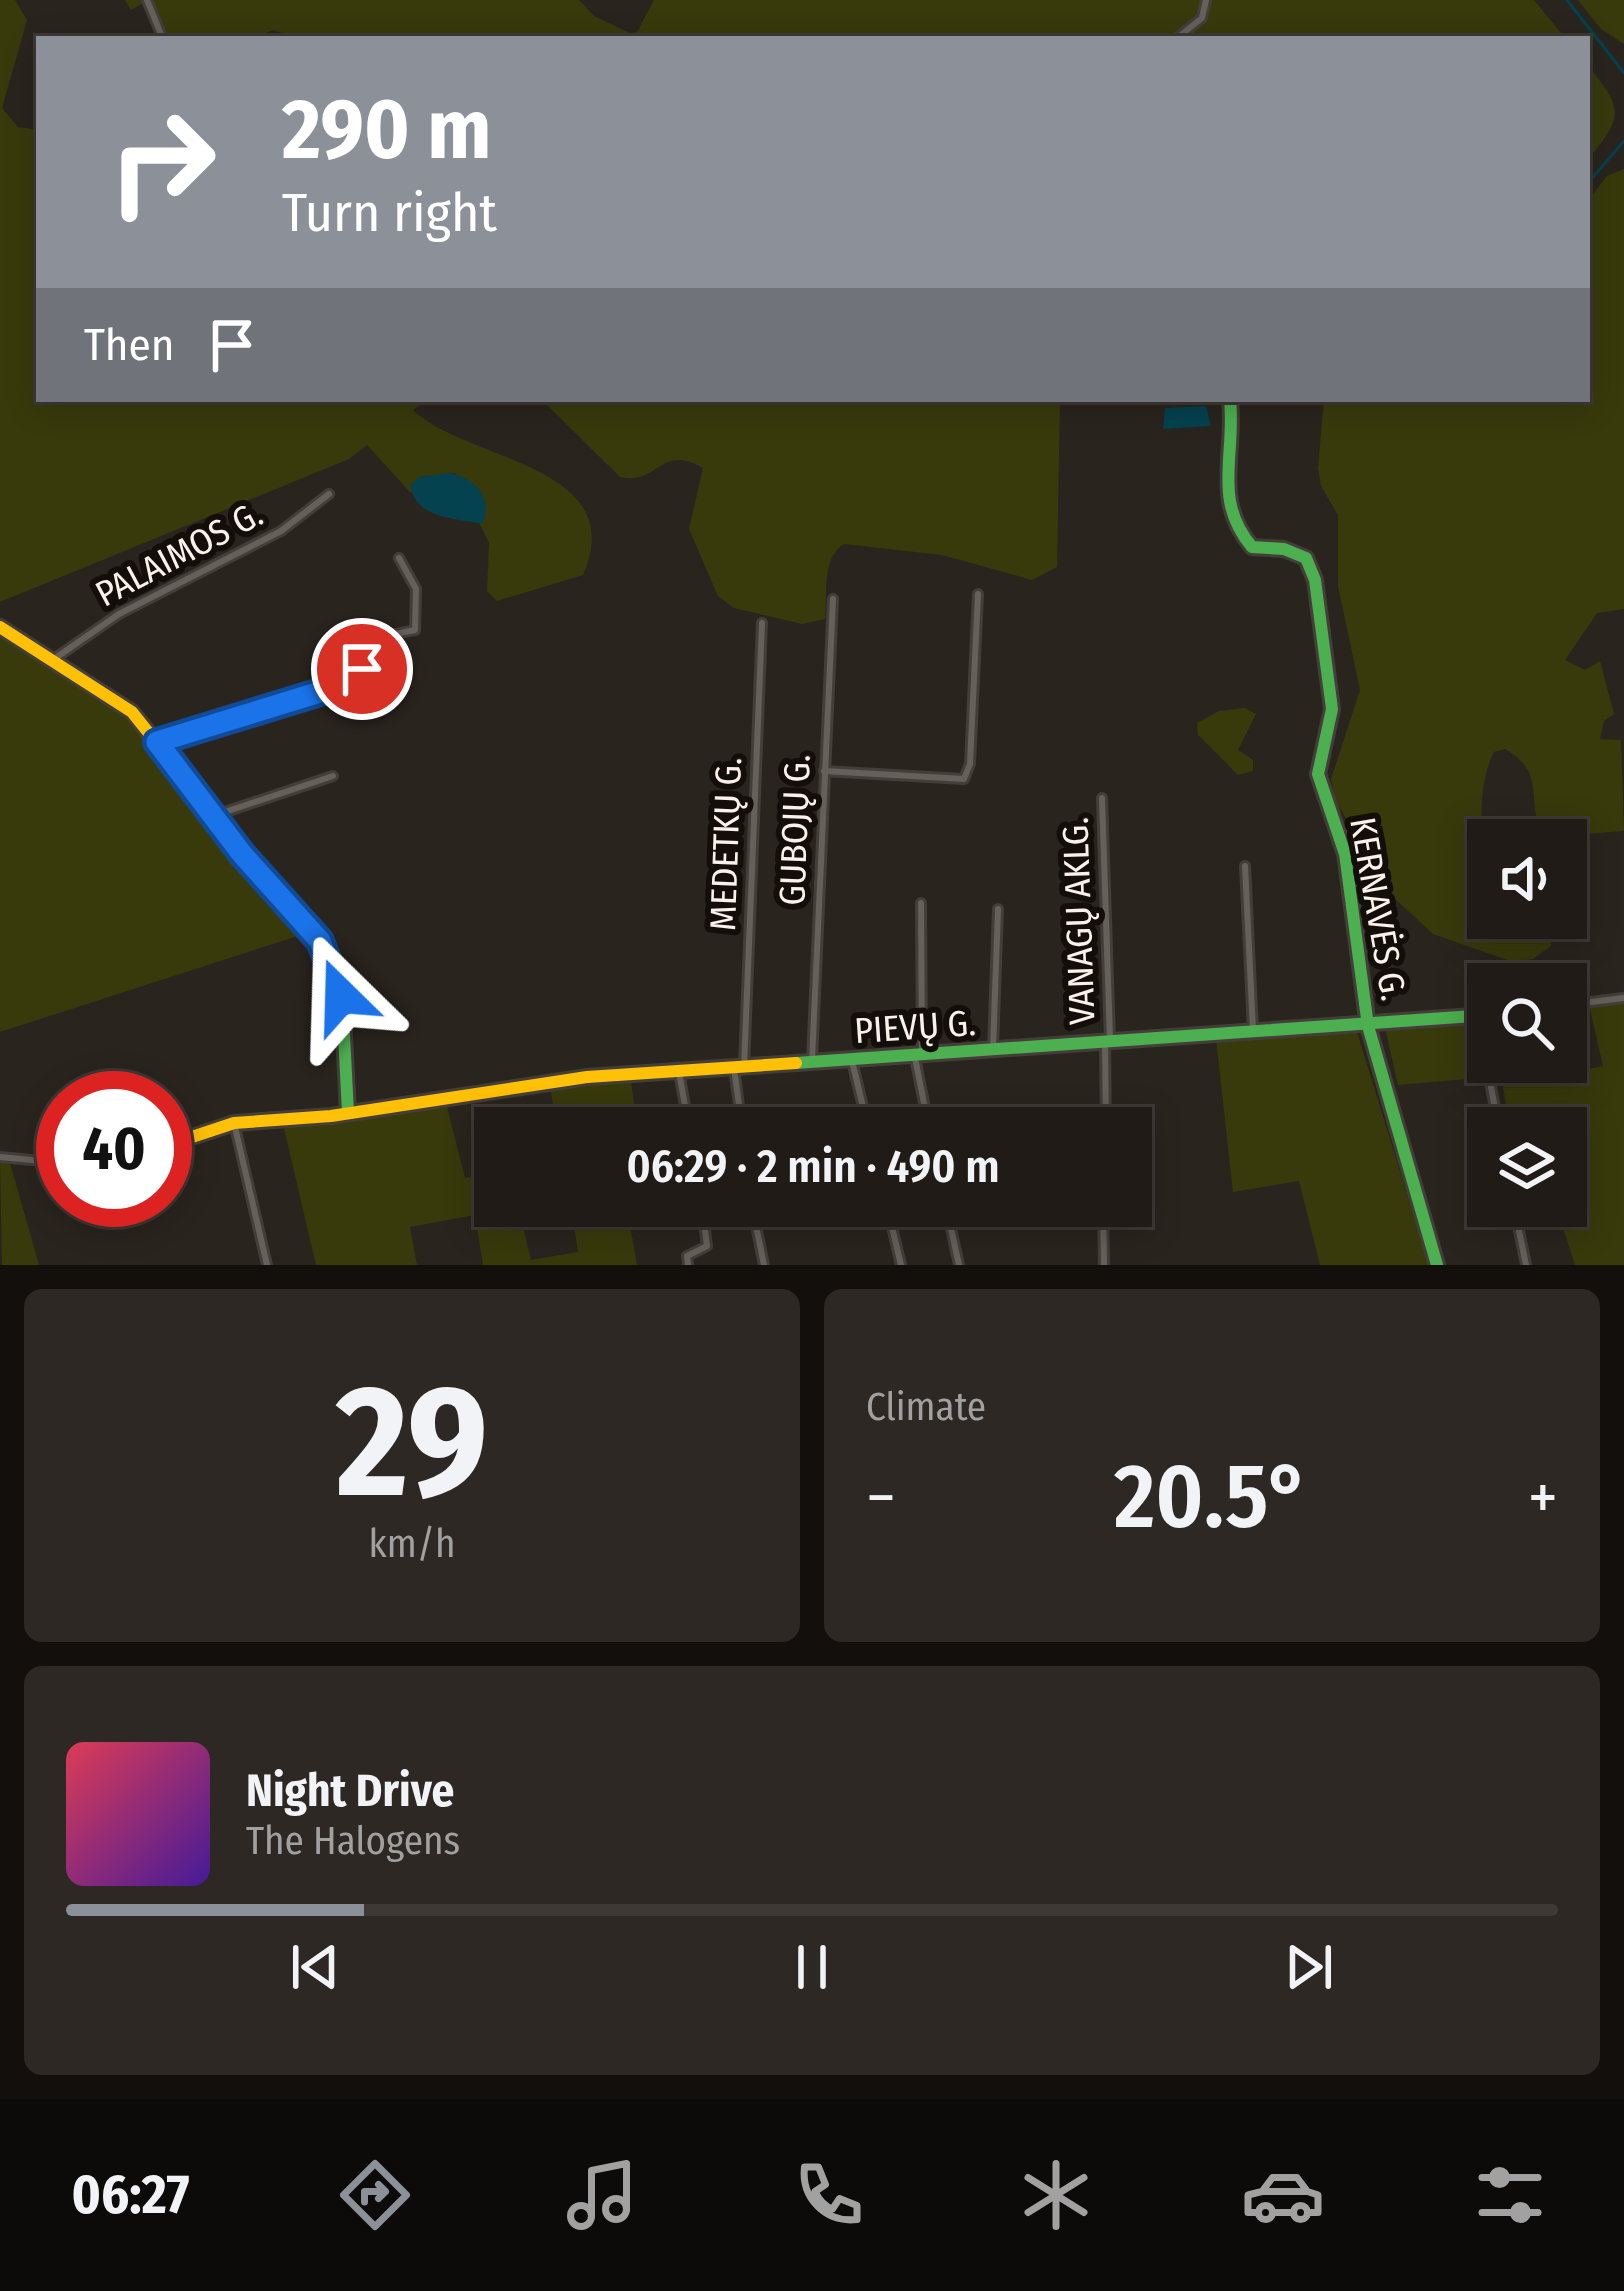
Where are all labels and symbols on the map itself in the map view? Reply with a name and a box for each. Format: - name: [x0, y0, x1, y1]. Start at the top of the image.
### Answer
- street label: PALAIMOS G.: [88, 492, 270, 616]
- pin: [311, 618, 413, 720]
- street label: GUBOJŲ G.: [770, 754, 820, 906]
- street label: MEDETKŲ G.: [701, 756, 751, 932]
- street label: KERNAVĖS G.: [1340, 814, 1416, 1004]
- street label: VANAGŲ AKLG.: [1053, 816, 1105, 1026]
- position arrow: [278, 933, 404, 1059]
- street label: PIEVŲ G.: [853, 1001, 977, 1053]
- speed limit sign: 40: [36, 1071, 192, 1227]

